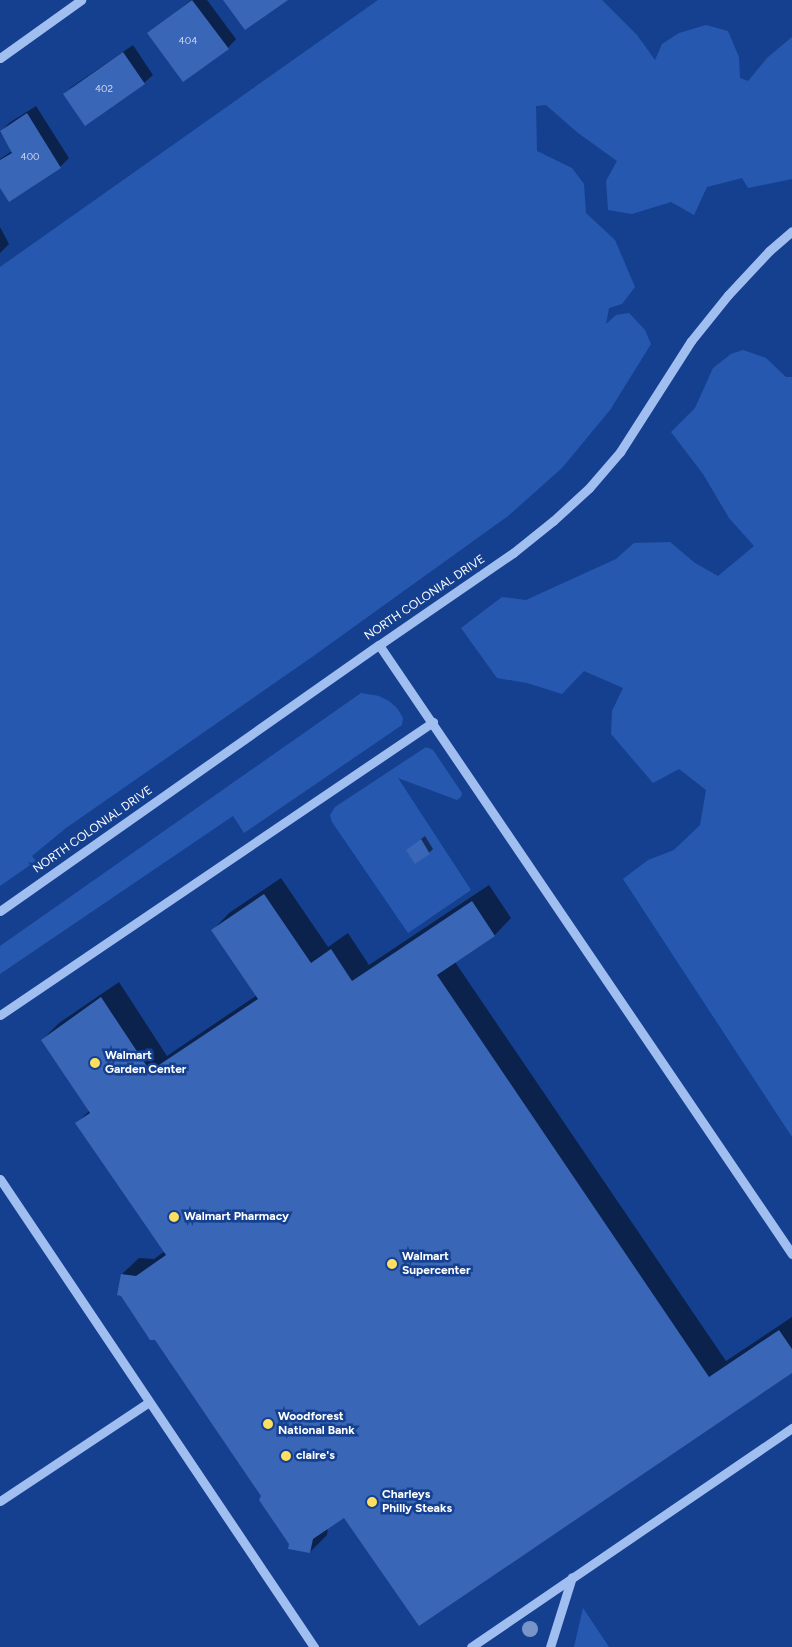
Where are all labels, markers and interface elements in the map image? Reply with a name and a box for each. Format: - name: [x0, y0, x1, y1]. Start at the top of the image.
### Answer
- house number: 404: [179, 35, 197, 47]
- house number: 402: [95, 83, 113, 95]
- house number: 400: [20, 151, 40, 163]
- street label: NORTH COLONIAL DRIVE: [362, 552, 488, 644]
- street label: NORTH COLONIAL DRIVE: [31, 783, 155, 877]
- place label: Walmart Garden Center: [105, 1049, 186, 1077]
- marker: Walmart Garden Center: [89, 1057, 101, 1069]
- place label: Walmart Pharmacy: [184, 1210, 289, 1224]
- marker: Walmart Pharmacy: [168, 1211, 180, 1223]
- place label: Walmart Supercenter: [402, 1250, 470, 1278]
- marker: Walmart Supercenter: [386, 1258, 398, 1270]
- place label: Woodforest National Bank: [278, 1410, 355, 1438]
- marker: Woodforest National Bank: [262, 1418, 274, 1430]
- place label: claire's: [296, 1449, 335, 1463]
- marker: claire's: [280, 1450, 292, 1462]
- place label: Charleys Philly Steaks: [382, 1488, 452, 1516]
- marker: Charleys Philly Steaks: [366, 1496, 378, 1508]

